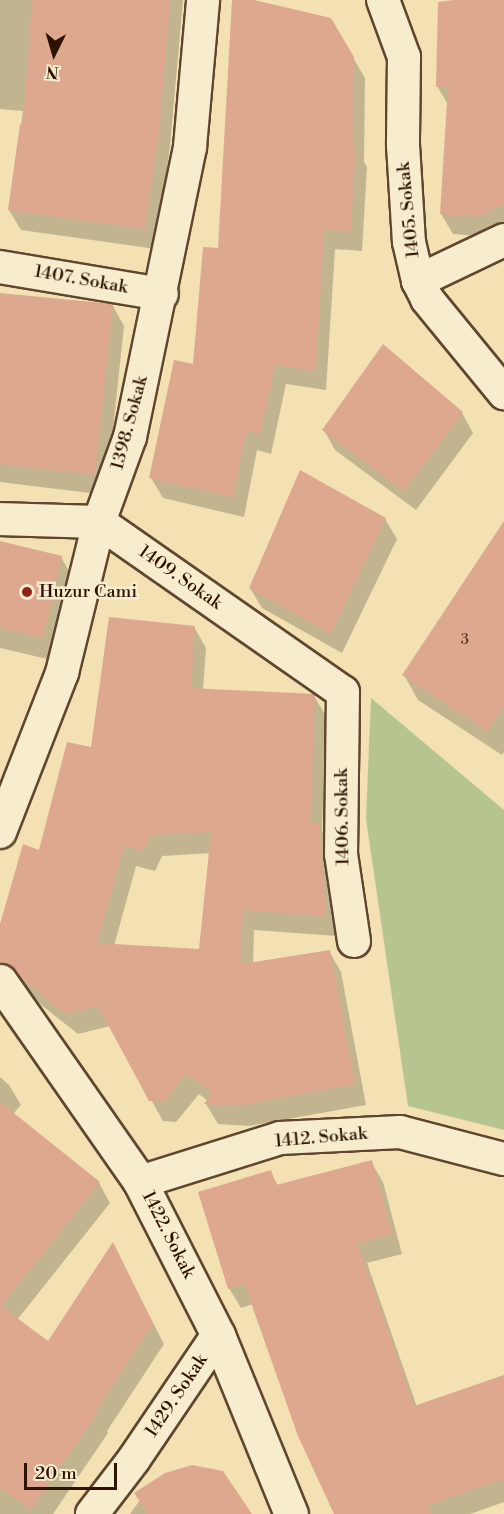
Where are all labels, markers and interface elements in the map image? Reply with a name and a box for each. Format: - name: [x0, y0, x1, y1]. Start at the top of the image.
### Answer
- north arrow: [24, 24, 84, 84]
- text: N: [45, 61, 60, 82]
- street label: 1405. Sokak: [393, 161, 425, 259]
- street label: 1407. Sokak: [32, 261, 130, 299]
- street label: 1398. Sokak: [107, 374, 153, 472]
- street label: 1409. Sokak: [134, 541, 226, 615]
- place label: Huzur Cami: [39, 581, 137, 603]
- marker: Huzur Cami: [20, 585, 34, 599]
- house number: 3: [461, 631, 469, 649]
- street label: 1406. Sokak: [331, 768, 355, 866]
- street label: 1412. Sokak: [274, 1123, 368, 1153]
- street label: 1422. Sokak: [137, 1188, 199, 1282]
- street label: 1429. Sokak: [141, 1350, 213, 1442]
- scale bar: [27, 1451, 120, 1489]
- text: 20 m: [35, 1462, 77, 1485]

